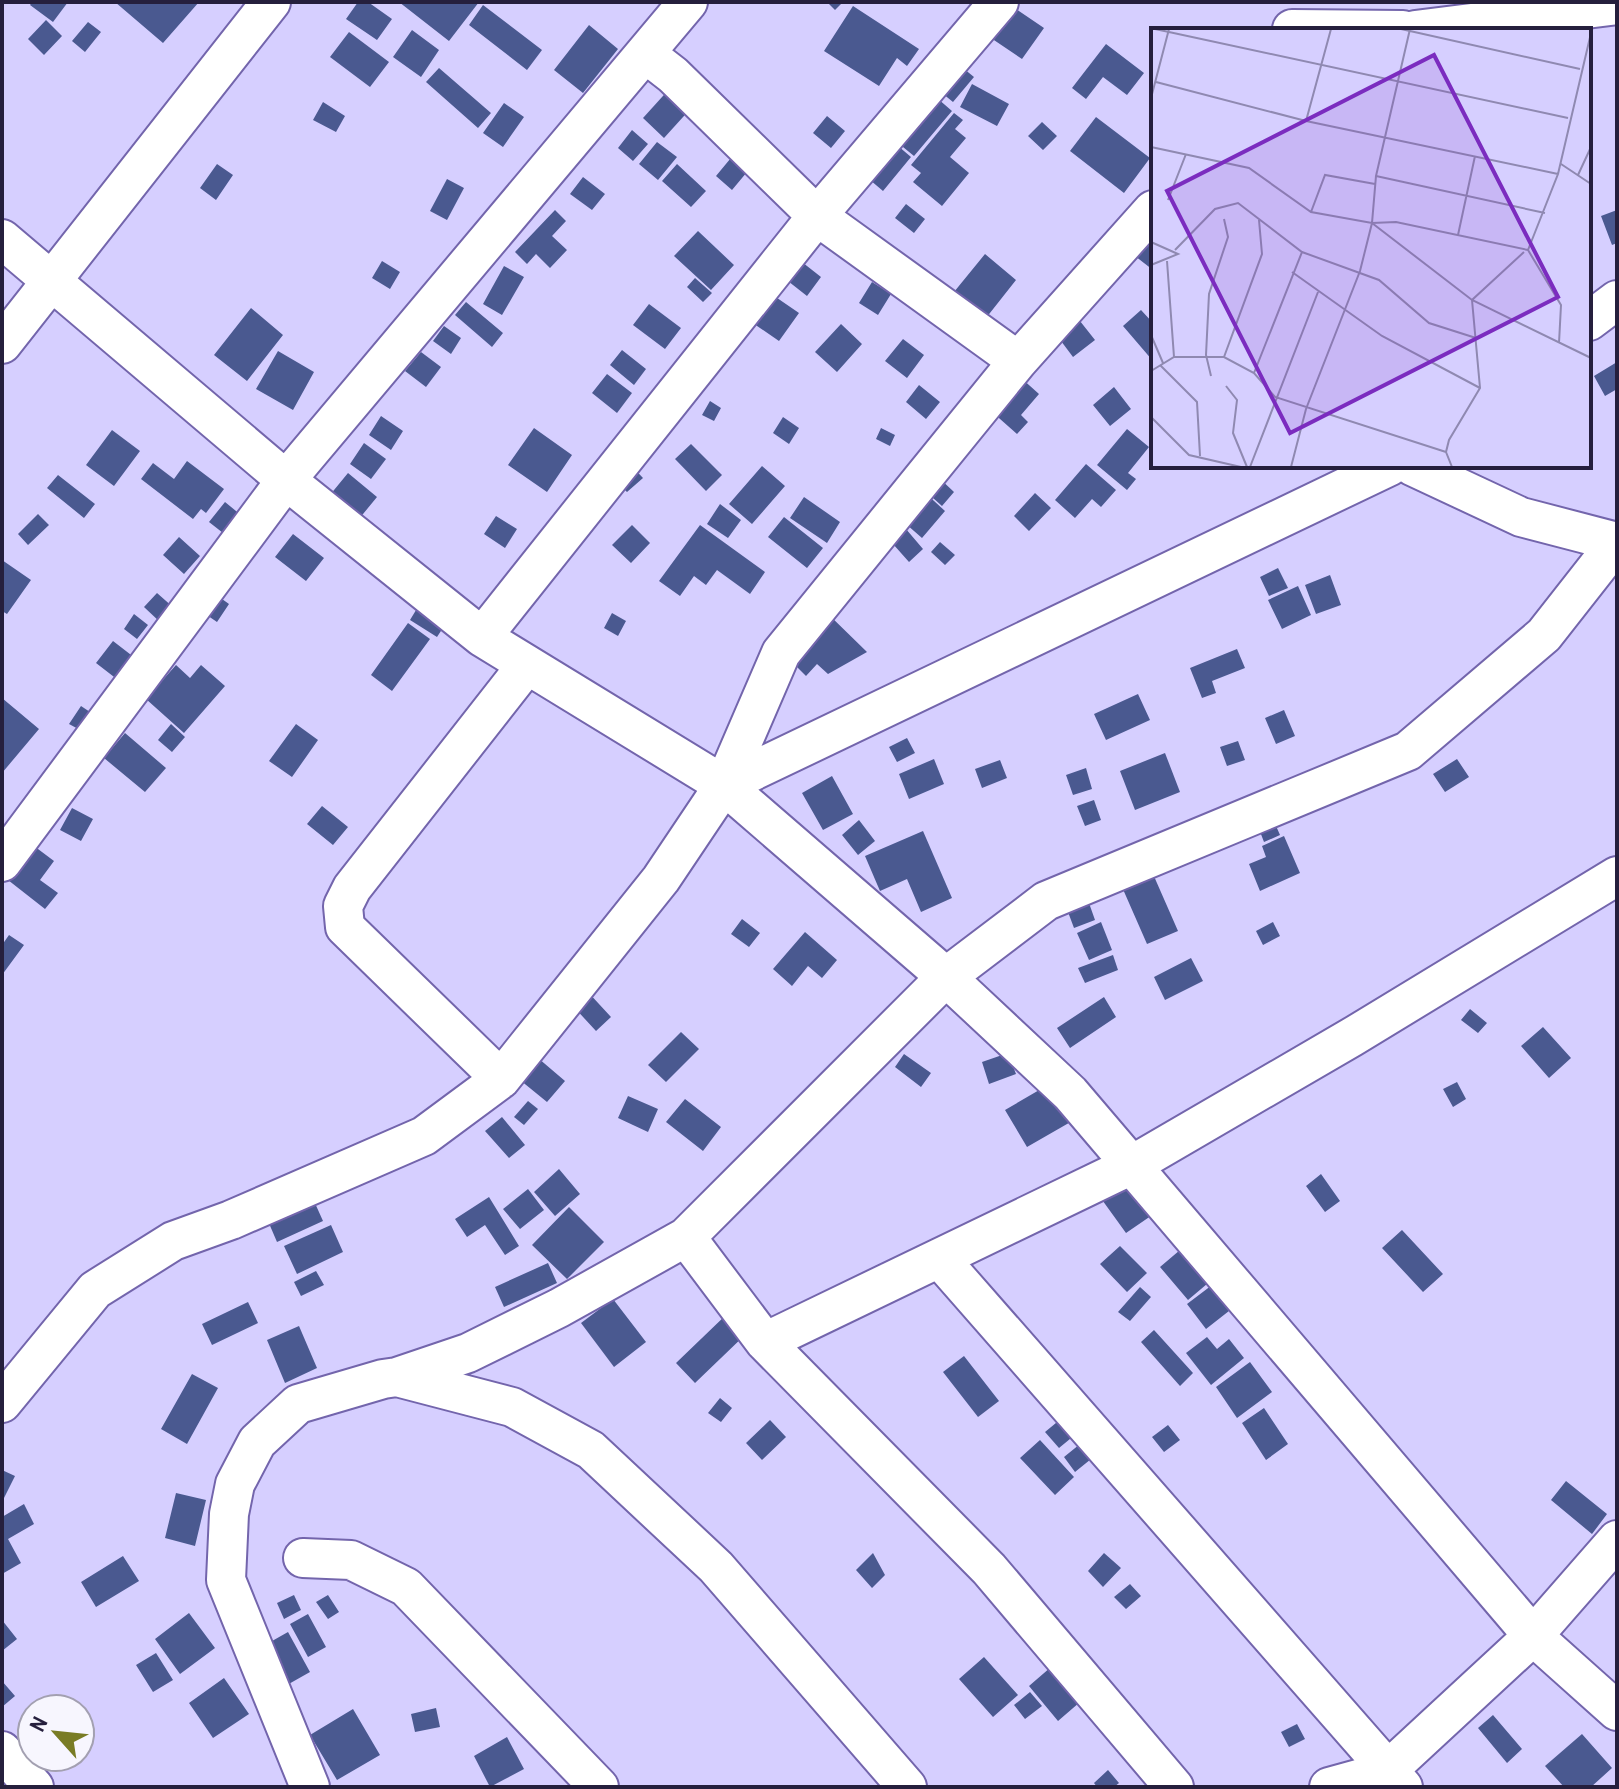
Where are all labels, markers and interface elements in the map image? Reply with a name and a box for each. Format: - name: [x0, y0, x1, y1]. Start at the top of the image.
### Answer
- inset map: [1151, 28, 1591, 468]
- north arrow: [16, 1693, 96, 1773]
- text: N: [22, 1711, 55, 1737]

